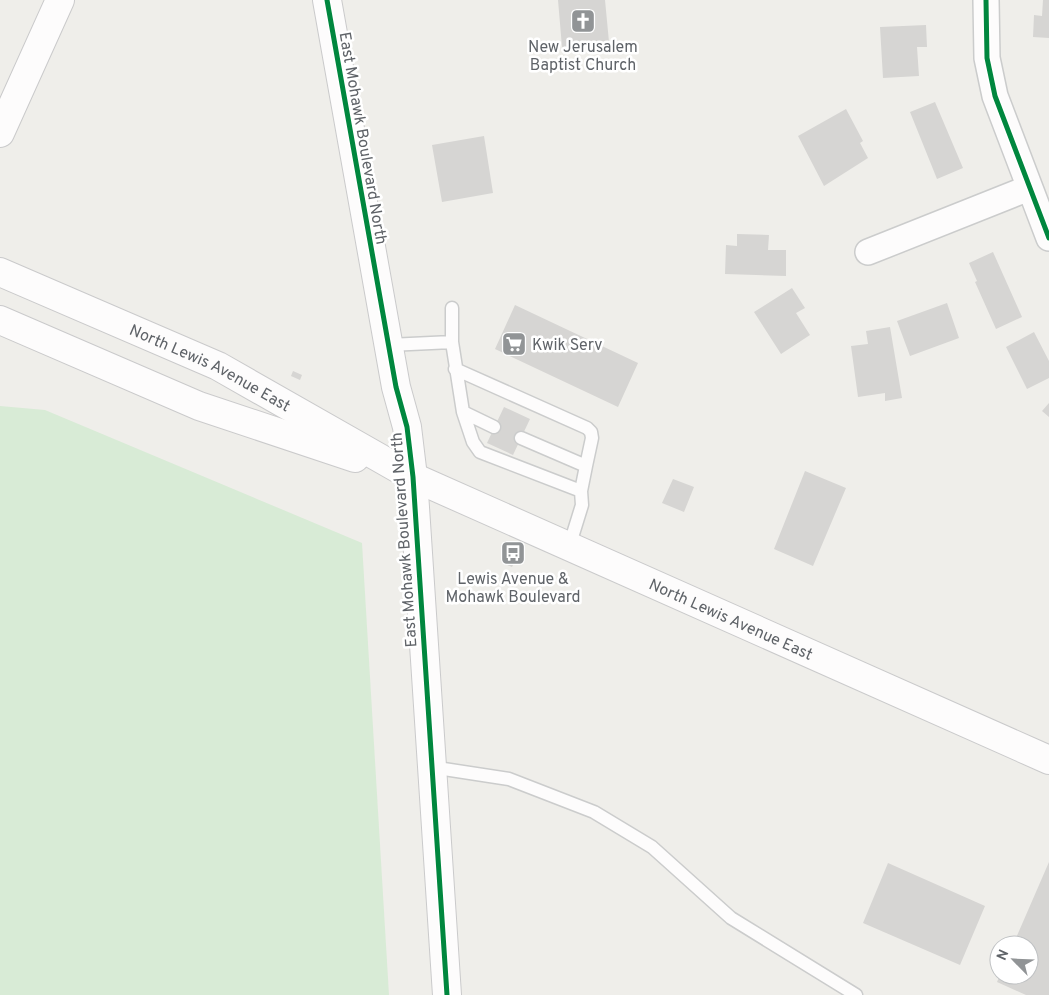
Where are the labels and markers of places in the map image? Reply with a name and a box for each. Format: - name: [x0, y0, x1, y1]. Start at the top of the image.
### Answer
- church icon: New Jerusalem Baptist Church: [570, 8, 596, 34]
- place label: New Jerusalem Baptist Church: [528, 38, 638, 76]
- supermarket icon: Kwik Serv: [501, 331, 527, 357]
- place label: Kwik Serv: [532, 336, 602, 356]
- bus stop icon: Lewis Avenue & Mohawk Boulevard: [500, 540, 526, 566]
- place label: Lewis Avenue & Mohawk Boulevard: [445, 570, 581, 608]

